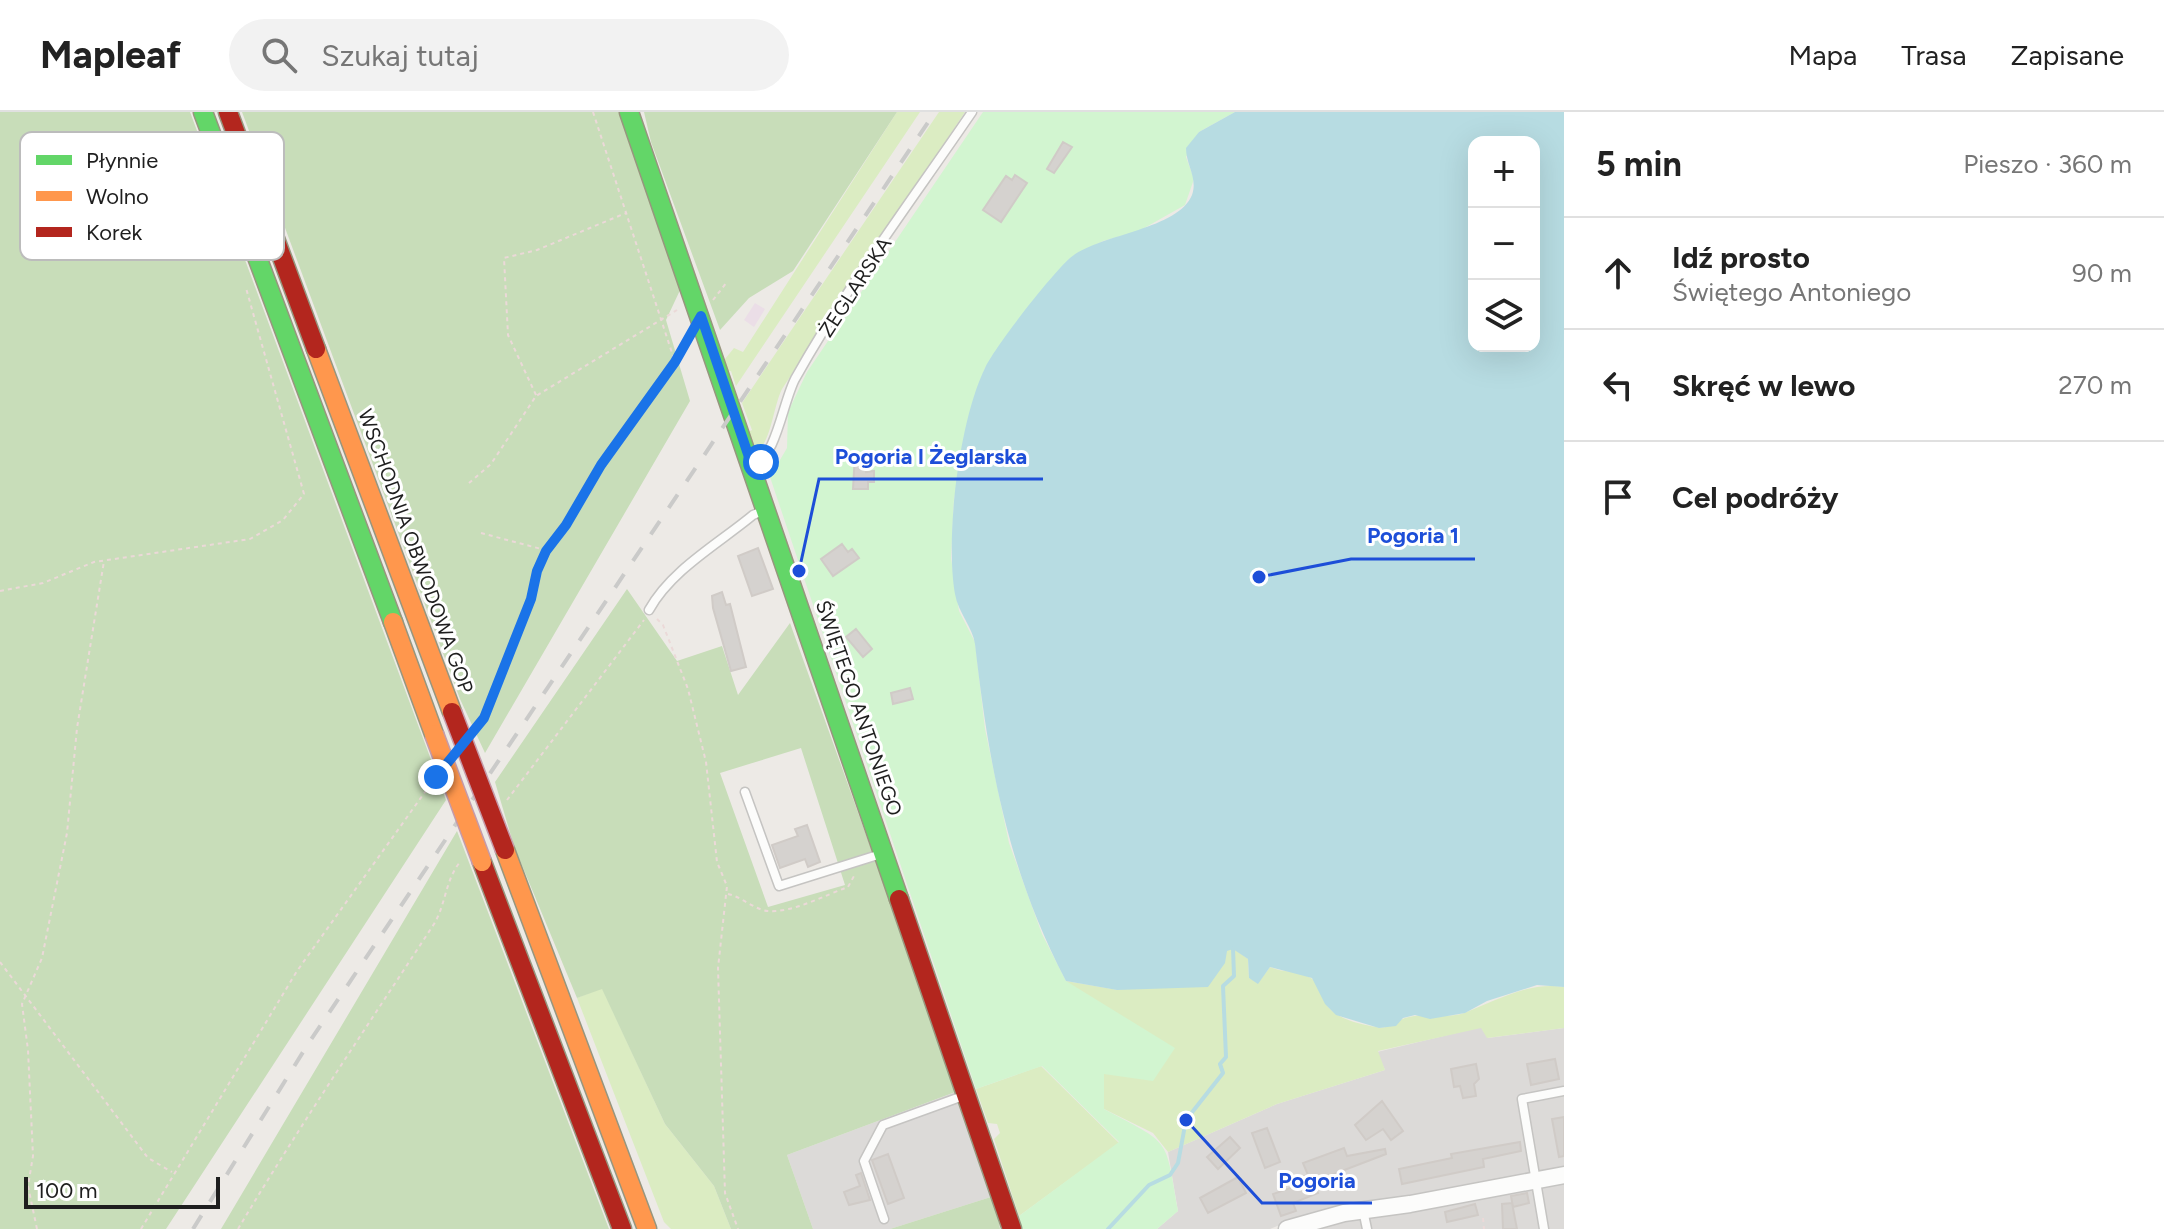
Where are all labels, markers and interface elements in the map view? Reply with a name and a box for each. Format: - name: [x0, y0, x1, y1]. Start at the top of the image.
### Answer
- search box: [229, 19, 789, 91]
- text: Mapleaf: [40, 32, 181, 78]
- icon: search: [257, 33, 301, 77]
- text: Szukaj tutaj: [321, 37, 479, 74]
- text: Mapa: [1788, 38, 1857, 72]
- text: Trasa: [1901, 38, 1966, 72]
- text: Zapisane: [2010, 38, 2124, 72]
- legend: [20, 132, 284, 260]
- map controls: [1468, 136, 1540, 352]
- button: +: [1468, 136, 1540, 208]
- text: 5 min: [1596, 144, 1682, 185]
- text: Płynnie: [86, 147, 158, 174]
- text: Pieszo · 360 m: [1963, 148, 2132, 180]
- text: Wolno: [86, 183, 149, 210]
- button: −: [1468, 208, 1540, 280]
- text: Korek: [86, 219, 142, 246]
- street label: ŻEGLARSKA: [814, 232, 896, 341]
- text: Idź prosto: [1672, 239, 1810, 276]
- icon: ahead: [1596, 251, 1640, 295]
- text: 90 m: [2072, 257, 2132, 289]
- text: Świętego Antoniego: [1672, 276, 1911, 308]
- button: layers: [1468, 280, 1540, 352]
- icon: left: [1596, 363, 1640, 407]
- text: Skręć w lewo: [1672, 367, 1855, 404]
- text: 270 m: [2058, 369, 2132, 401]
- street label: WSCHODNIA OBWODOWA GOP: [353, 406, 479, 697]
- callout: Pogoria I Żeglarska: [819, 433, 1043, 479]
- text: Pogoria I Żeglarska: [835, 443, 1027, 470]
- route start: [743, 444, 779, 480]
- icon: arrive: [1596, 475, 1640, 519]
- text: Cel podróży: [1672, 479, 1839, 516]
- callout: Pogoria 1: [1351, 513, 1475, 559]
- text: Pogoria 1: [1367, 522, 1459, 549]
- street label: ŚWIĘTEGO ANTONIEGO: [811, 597, 907, 819]
- route end: [418, 759, 454, 795]
- callout: Pogoria: [1262, 1157, 1372, 1203]
- text: Pogoria: [1278, 1167, 1356, 1194]
- scale bar: [24, 1173, 220, 1209]
- text: 100 m: [36, 1177, 97, 1204]

